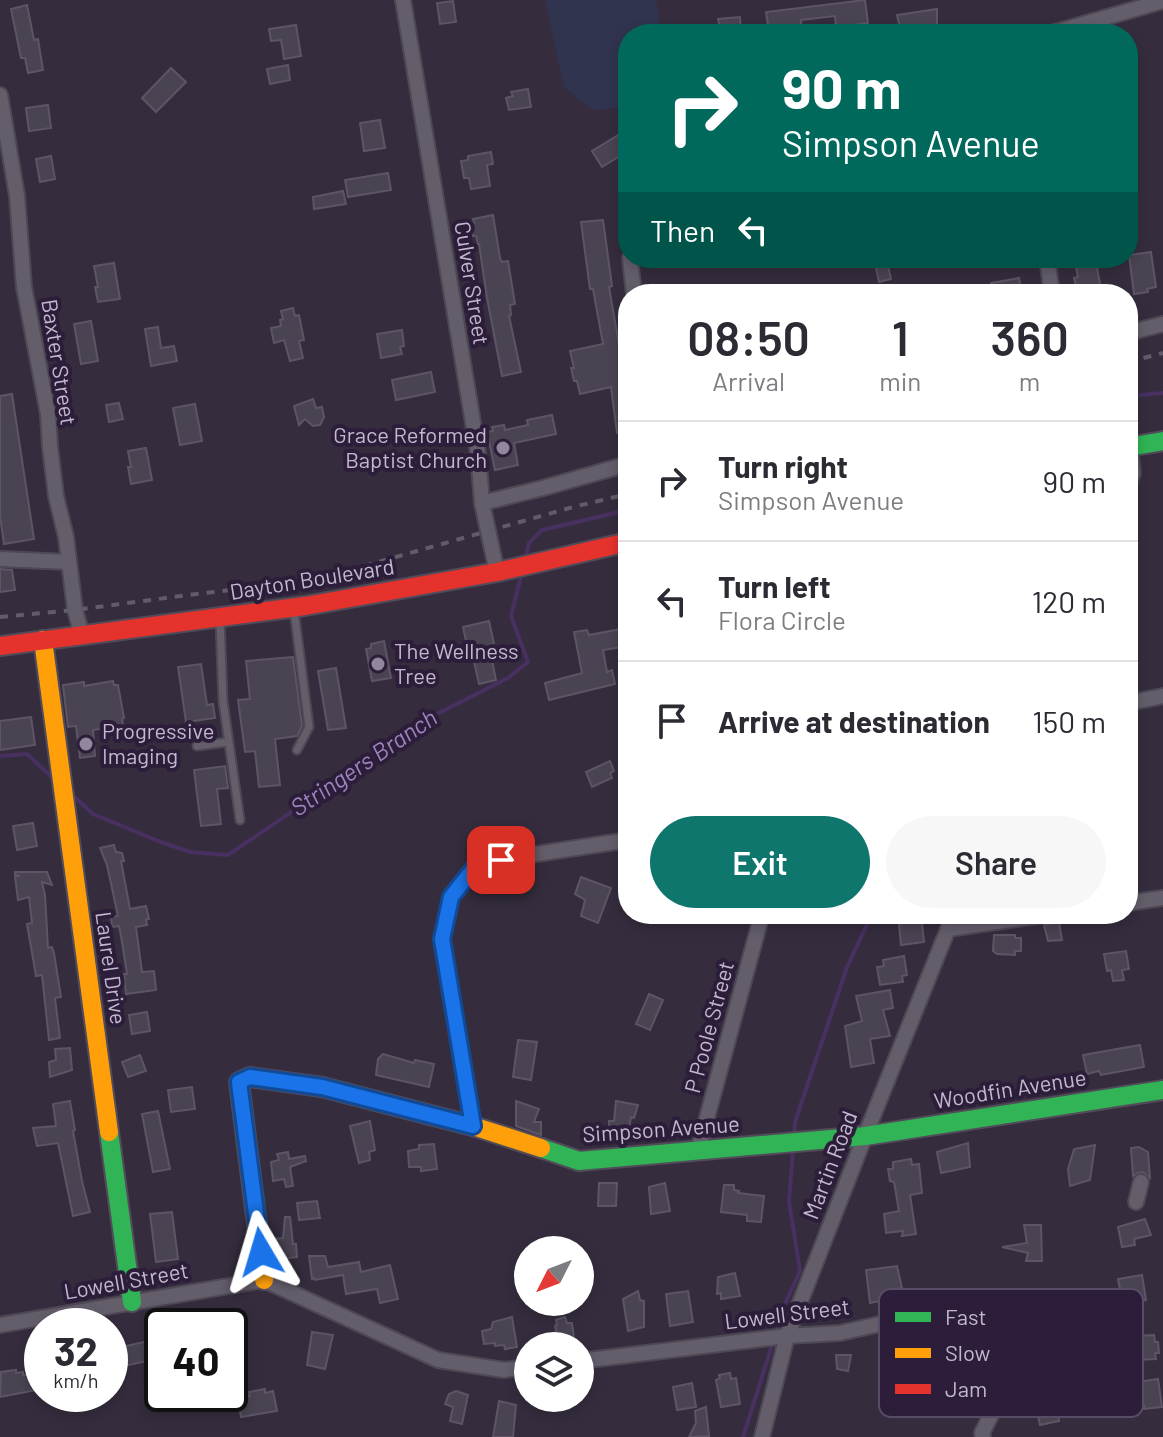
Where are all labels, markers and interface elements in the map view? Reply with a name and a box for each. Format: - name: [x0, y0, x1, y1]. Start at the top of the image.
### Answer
- text: 90 m: [782, 53, 902, 120]
- icon: right: [650, 56, 754, 160]
- text: Simpson Avenue: [782, 121, 1040, 164]
- icon: left: [731, 208, 775, 252]
- text: Then: [650, 212, 715, 248]
- street label: Culver Street: [450, 219, 496, 346]
- street label: Baxter Street: [37, 297, 83, 427]
- text: 08:50: [687, 308, 810, 366]
- text: 1: [892, 308, 909, 366]
- text: 360: [991, 308, 1069, 366]
- text: Arrival: [712, 365, 785, 396]
- text: min: [879, 365, 921, 396]
- text: m: [1019, 365, 1040, 396]
- place label: Grace Reformed Baptist Church: [333, 421, 487, 472]
- marker: Grace Reformed Baptist Church: [494, 439, 512, 457]
- text: Turn right: [718, 448, 848, 484]
- icon: right: [650, 459, 694, 503]
- text: 90 m: [1043, 463, 1106, 499]
- text: Simpson Avenue: [718, 484, 904, 515]
- street label: Dayton Boulevard: [228, 552, 396, 604]
- text: Turn left: [718, 568, 831, 604]
- icon: left: [650, 579, 694, 623]
- text: 120 m: [1032, 583, 1106, 619]
- text: Flora Circle: [718, 604, 846, 635]
- place label: The Wellness Tree: [394, 637, 519, 688]
- marker: The Wellness Tree: [369, 655, 387, 673]
- icon: arrive: [650, 699, 694, 743]
- water label: Stringers Branch: [284, 702, 442, 822]
- text: Arrive at destination: [718, 703, 990, 739]
- text: 150 m: [1032, 703, 1106, 739]
- place label: Progressive Imaging: [102, 717, 214, 768]
- marker: Progressive Imaging: [77, 735, 95, 753]
- button: Exit: [650, 816, 870, 908]
- button: Share: [886, 816, 1106, 908]
- pin: [467, 826, 535, 894]
- icon: arrive: [479, 838, 523, 882]
- street label: Laurel Drive: [91, 910, 133, 1026]
- street label: P Poole Street: [678, 958, 738, 1095]
- street label: Woodfin Avenue: [932, 1063, 1088, 1113]
- street label: Martin Road: [797, 1107, 862, 1222]
- street label: Simpson Avenue: [581, 1110, 740, 1146]
- position arrow: [219, 1210, 303, 1294]
- north arrow: [514, 1236, 594, 1316]
- map controls: [514, 1236, 594, 1412]
- street label: Lowell Street: [62, 1256, 190, 1304]
- legend: [879, 1289, 1143, 1417]
- street label: Lowell Street: [723, 1292, 851, 1334]
- text: Fast: [945, 1303, 987, 1329]
- speed limit sign: 40: [144, 1308, 248, 1412]
- text: 32: [54, 1326, 98, 1374]
- button: layers: [514, 1332, 594, 1412]
- text: Slow: [945, 1339, 990, 1365]
- text: km/h: [53, 1368, 99, 1392]
- text: Jam: [945, 1375, 987, 1401]

